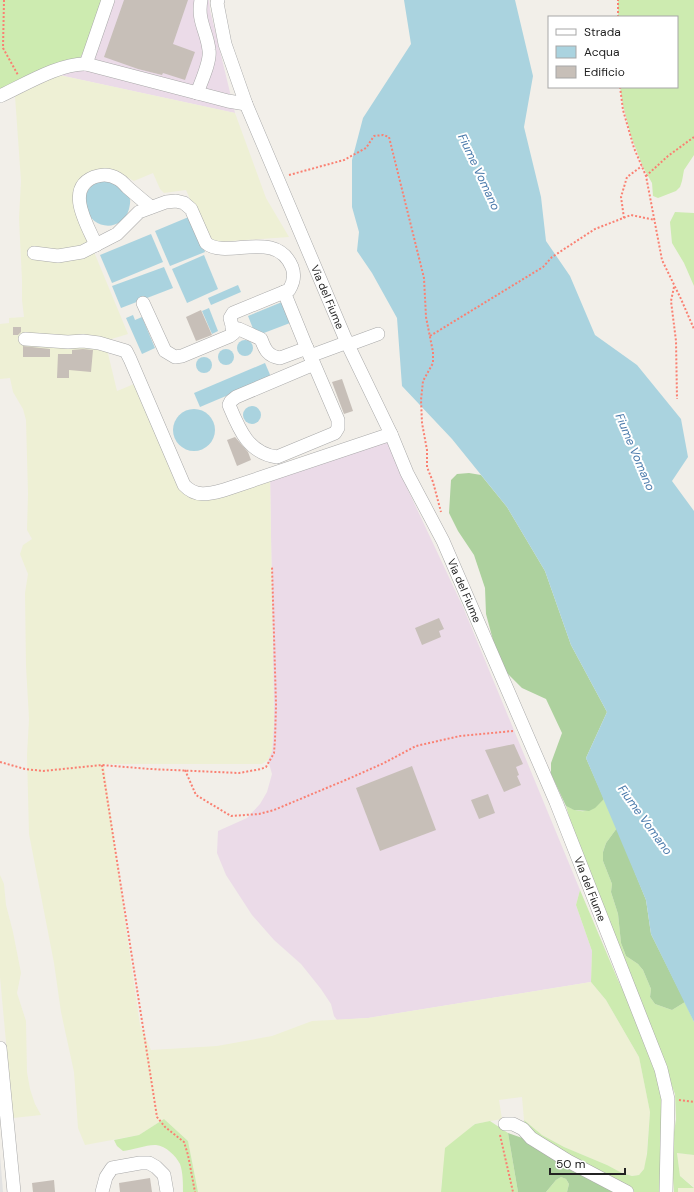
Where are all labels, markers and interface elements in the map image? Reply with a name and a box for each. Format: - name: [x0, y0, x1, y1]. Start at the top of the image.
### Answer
- legend: [548, 16, 678, 88]
- text: Strada: [584, 24, 621, 40]
- text: Acqua: [584, 44, 619, 60]
- text: Edificio: [584, 64, 625, 80]
- water label: Fiume Vomano: [454, 131, 504, 213]
- street label: Via del Fiume: [308, 263, 347, 331]
- water label: Fiume Vomano: [611, 411, 659, 493]
- street label: Via del Fiume: [444, 556, 484, 625]
- water label: Fiume Vomano: [614, 782, 676, 858]
- street label: Via del Fiume: [571, 855, 609, 923]
- scale bar: [550, 1150, 625, 1176]
- text: 50 m: [556, 1156, 585, 1172]

